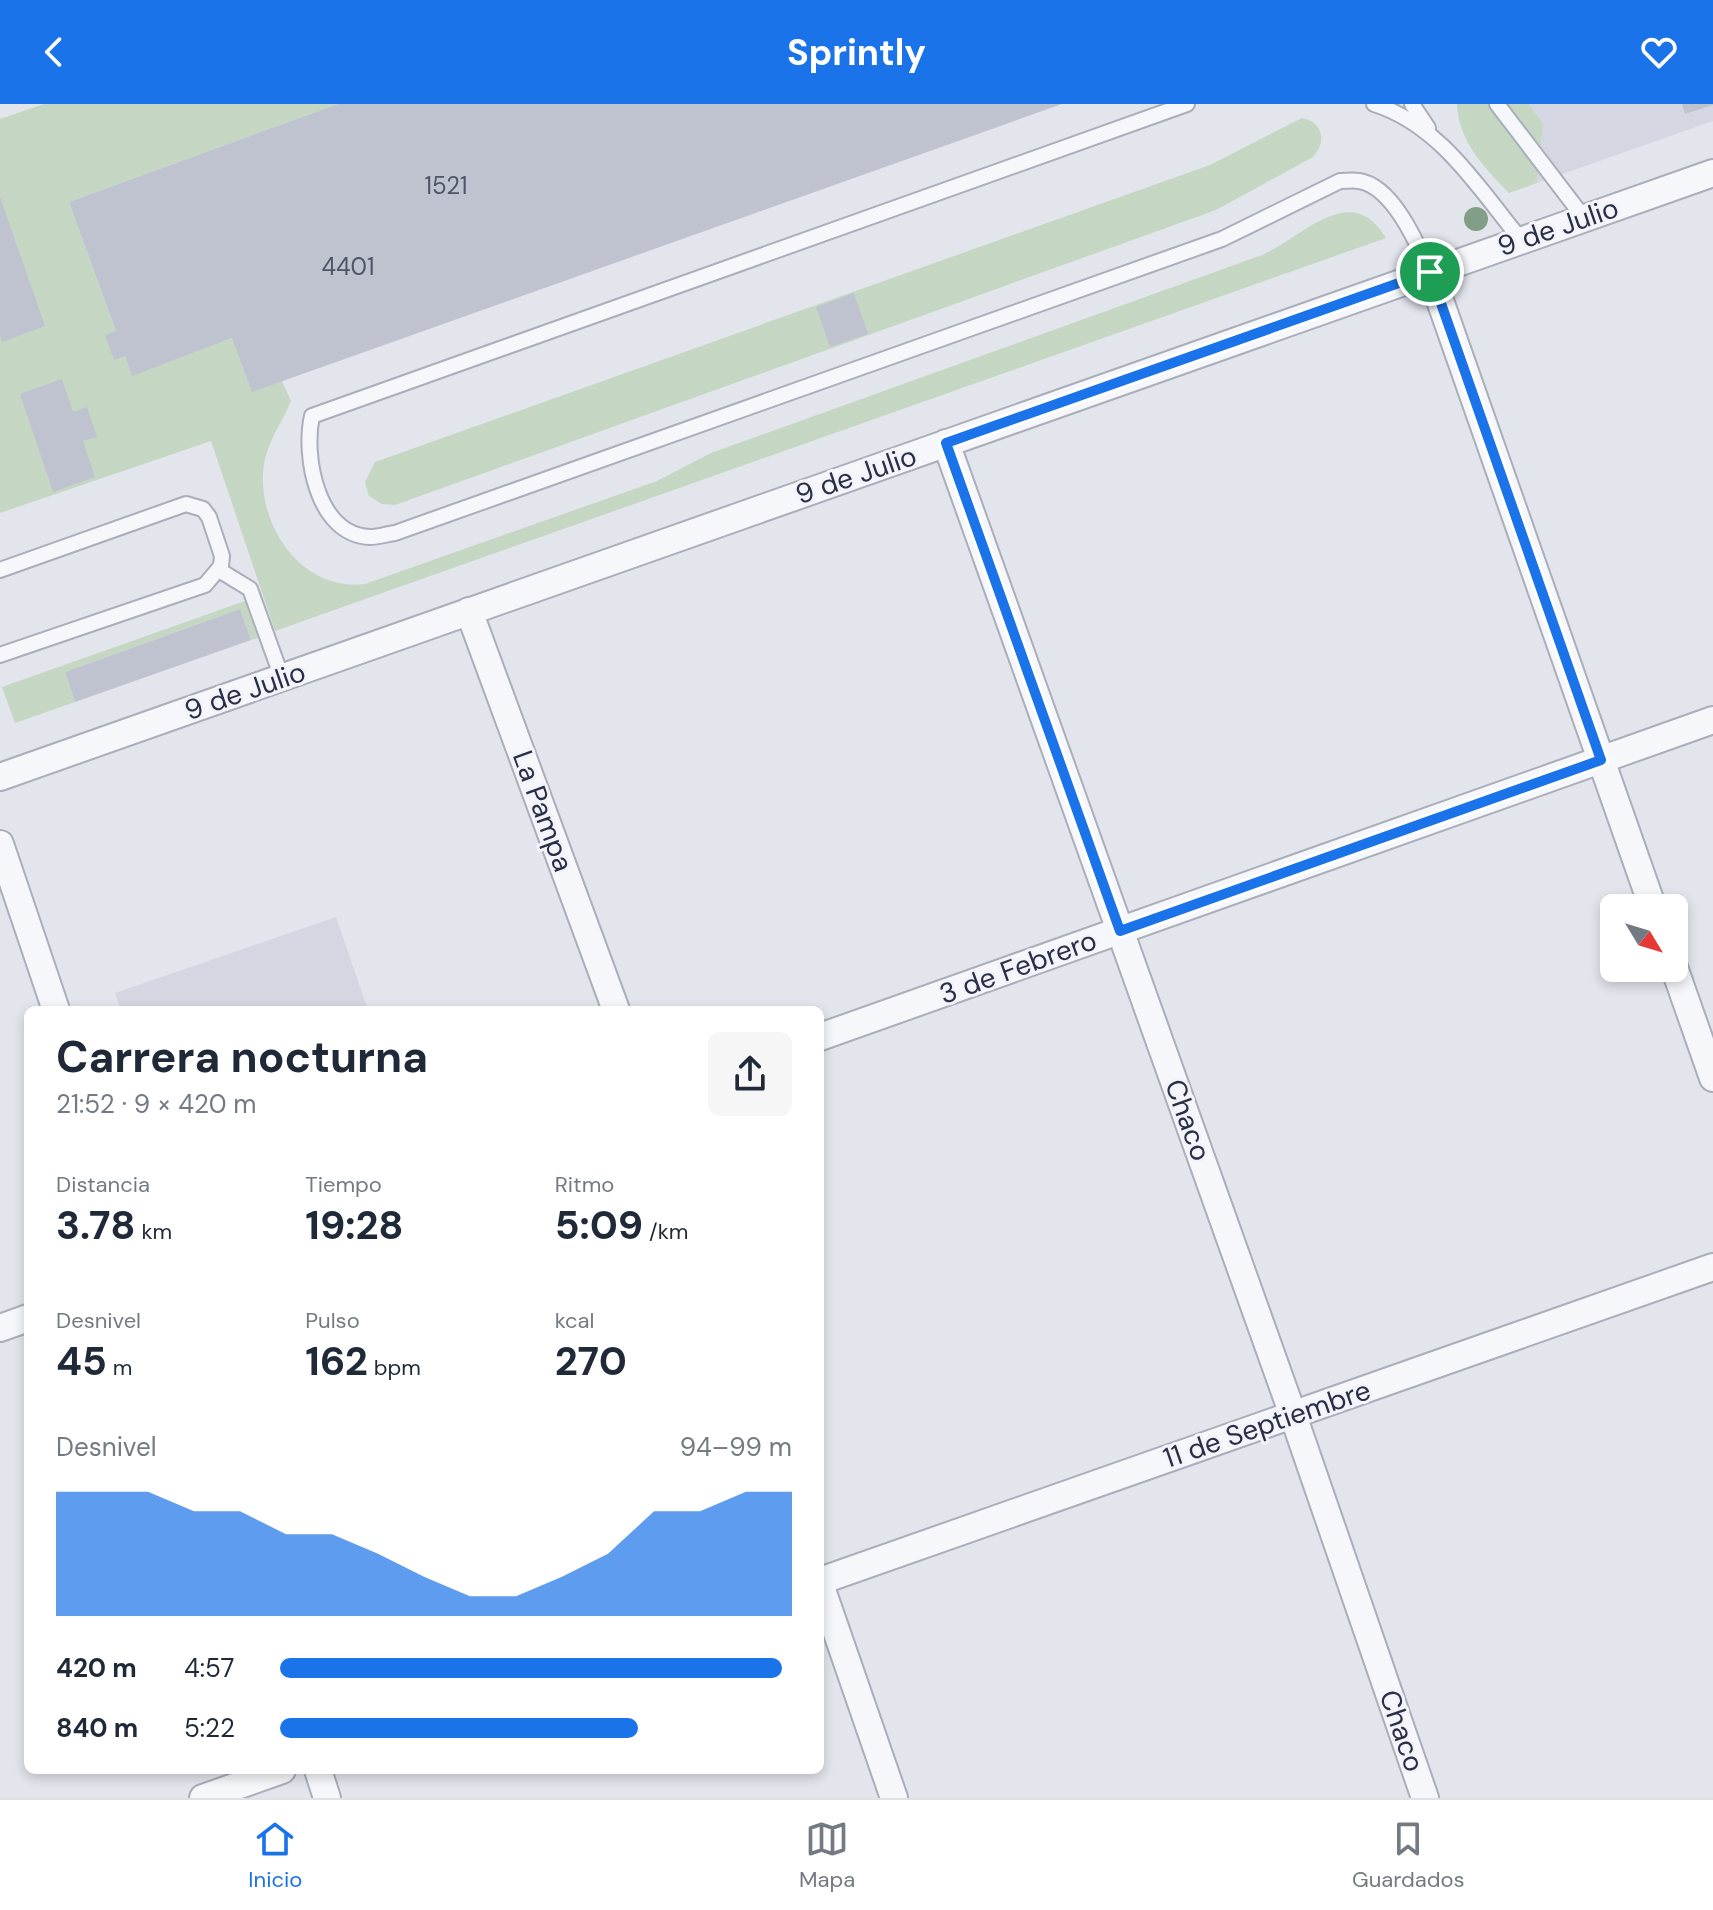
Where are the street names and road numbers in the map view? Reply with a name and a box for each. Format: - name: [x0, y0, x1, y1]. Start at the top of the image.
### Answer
- street label: 9 de Julio: [1493, 189, 1623, 265]
- street label: 9 de Julio: [791, 437, 921, 513]
- street label: 9 de Julio: [180, 653, 310, 729]
- street label: La Pampa: [504, 745, 582, 877]
- street label: 3 de Febrero: [934, 921, 1102, 1013]
- street label: Chaco: [1156, 1074, 1220, 1166]
- street label: 11 de Septiembre: [1159, 1371, 1375, 1477]
- street label: Chaco: [1371, 1685, 1433, 1777]

